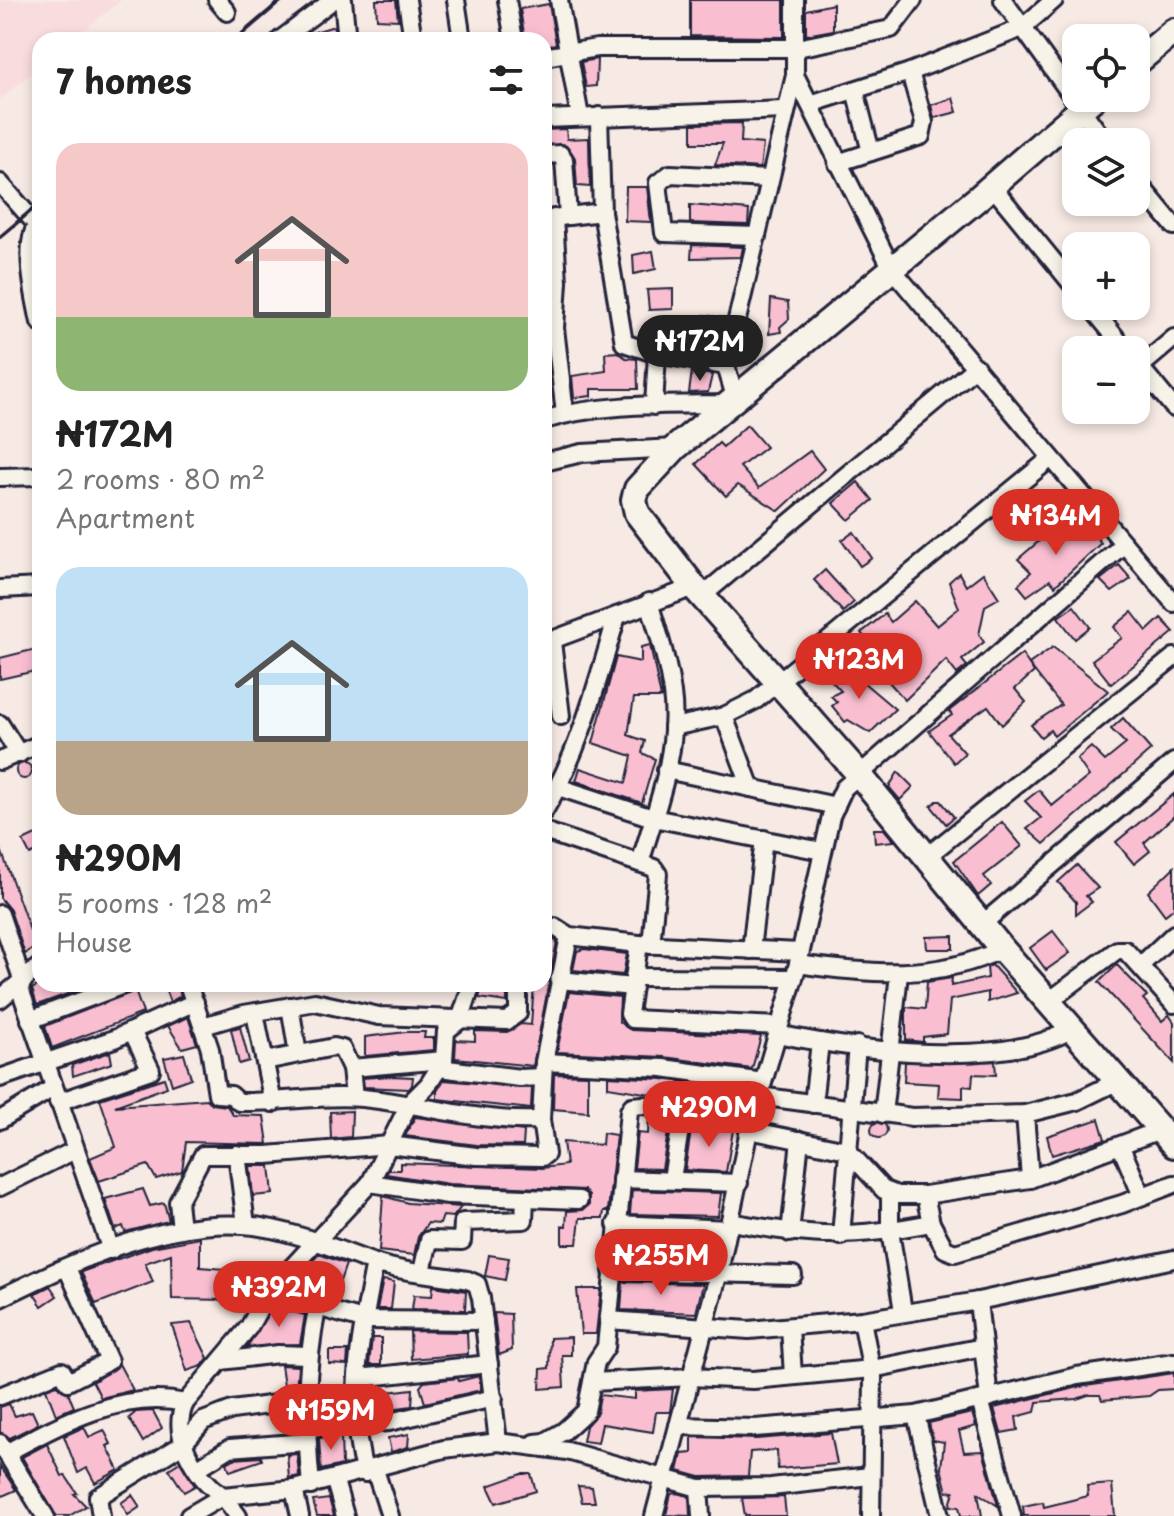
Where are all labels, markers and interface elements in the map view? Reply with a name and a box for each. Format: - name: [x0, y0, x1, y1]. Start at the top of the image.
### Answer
- map controls: [1062, 24, 1150, 424]
- button: locate: [1062, 24, 1150, 112]
- text: 7 homes: [56, 54, 192, 106]
- icon: filters: [484, 58, 528, 102]
- button: layers: [1062, 128, 1150, 216]
- icon: home: [220, 195, 364, 339]
- button: +: [1062, 232, 1150, 320]
- pin: ₦172M: [644, 315, 756, 383]
- text: ₦172M: [655, 321, 745, 360]
- button: −: [1062, 336, 1150, 424]
- text: ₦172M: [56, 407, 174, 459]
- text: 2 rooms · 80 m²: [56, 459, 265, 498]
- pin: ₦134M: [1000, 489, 1112, 557]
- text: ₦134M: [1010, 495, 1102, 534]
- text: Apartment: [56, 498, 195, 537]
- icon: home: [220, 619, 364, 763]
- pin: ₦123M: [803, 633, 915, 701]
- text: ₦123M: [813, 639, 905, 678]
- text: ₦290M: [56, 831, 182, 883]
- text: 5 rooms · 128 m²: [56, 883, 272, 922]
- text: House: [56, 922, 132, 961]
- pin: ₦290M: [653, 1081, 765, 1149]
- text: ₦290M: [661, 1087, 757, 1126]
- pin: ₦255M: [605, 1229, 717, 1297]
- text: ₦255M: [613, 1235, 709, 1274]
- pin: ₦392M: [223, 1261, 335, 1329]
- text: ₦392M: [231, 1267, 327, 1306]
- pin: ₦159M: [275, 1384, 387, 1452]
- text: ₦159M: [287, 1390, 375, 1429]

